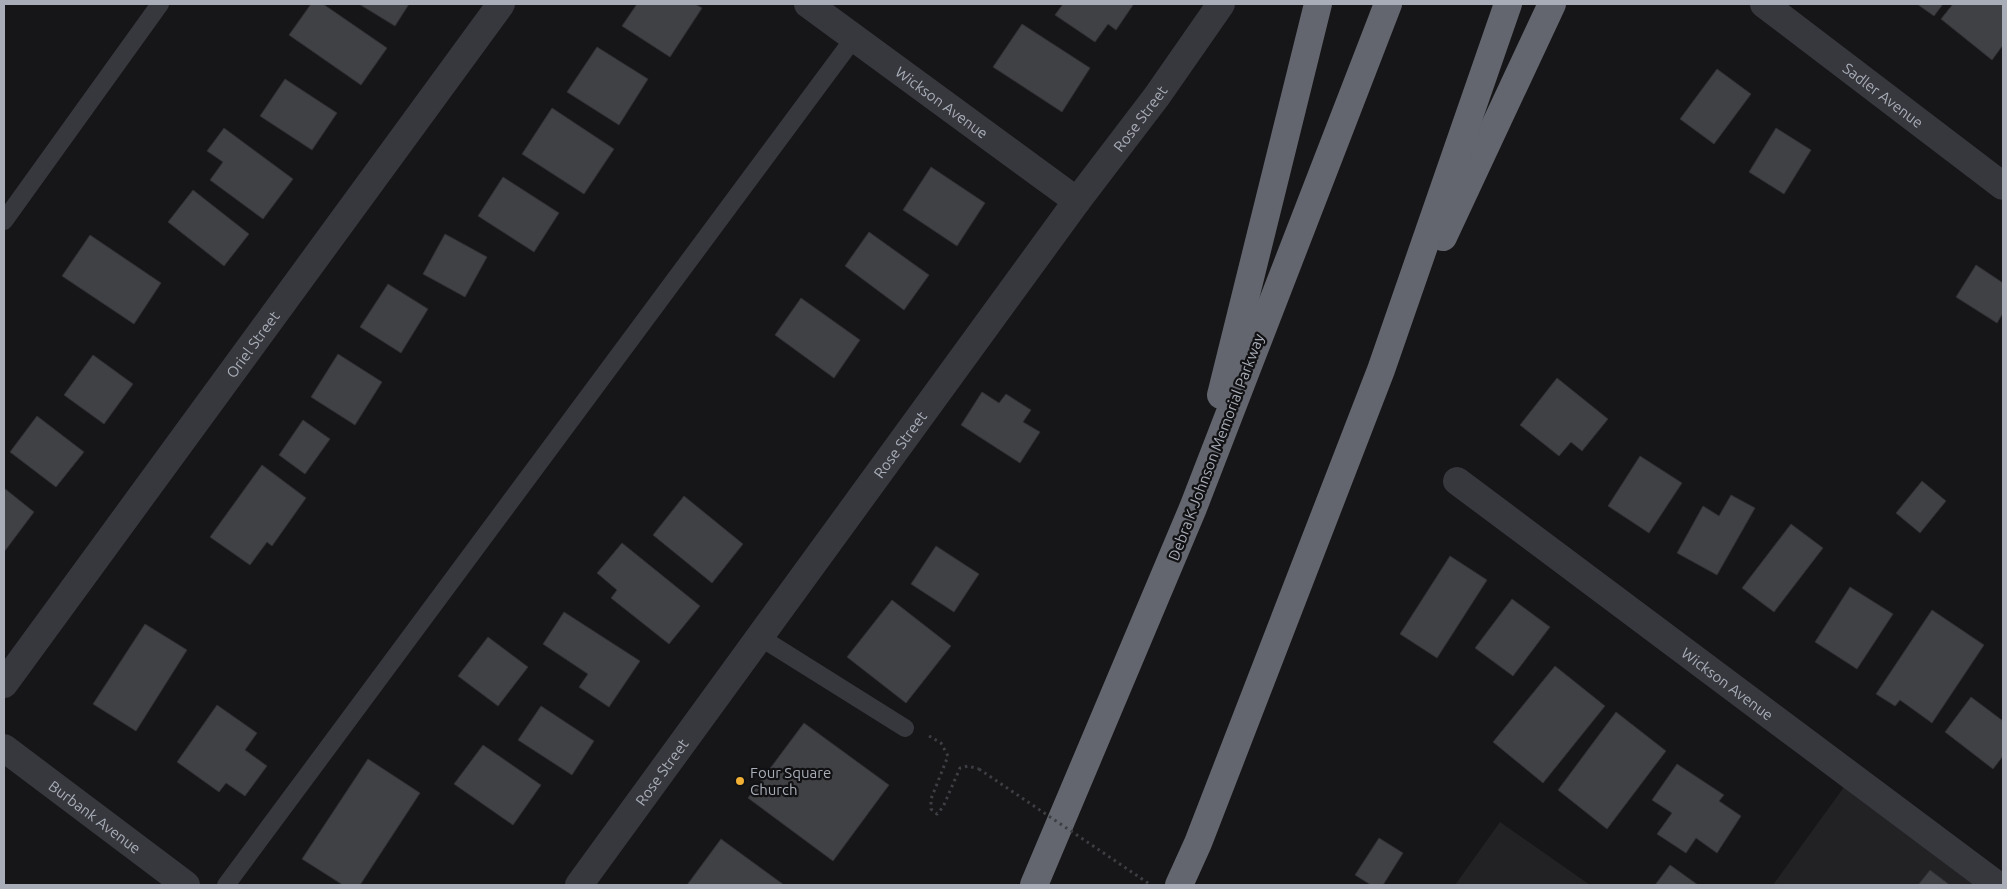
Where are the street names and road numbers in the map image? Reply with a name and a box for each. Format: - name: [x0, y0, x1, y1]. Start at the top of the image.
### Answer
- street label: Sadler Avenue: [1840, 59, 1927, 131]
- street label: Wickson Avenue: [892, 63, 991, 142]
- street label: Rose Street: [1109, 82, 1170, 155]
- street label: Oriel Street: [222, 307, 283, 381]
- street label: Debra K Johnson Memorial Parkway: [1165, 331, 1267, 563]
- street label: Rose Street: [870, 408, 930, 481]
- street label: Wickson Avenue: [1678, 644, 1777, 723]
- street label: Rose Street: [631, 735, 691, 808]
- street label: Burbank Avenue: [46, 777, 144, 857]

